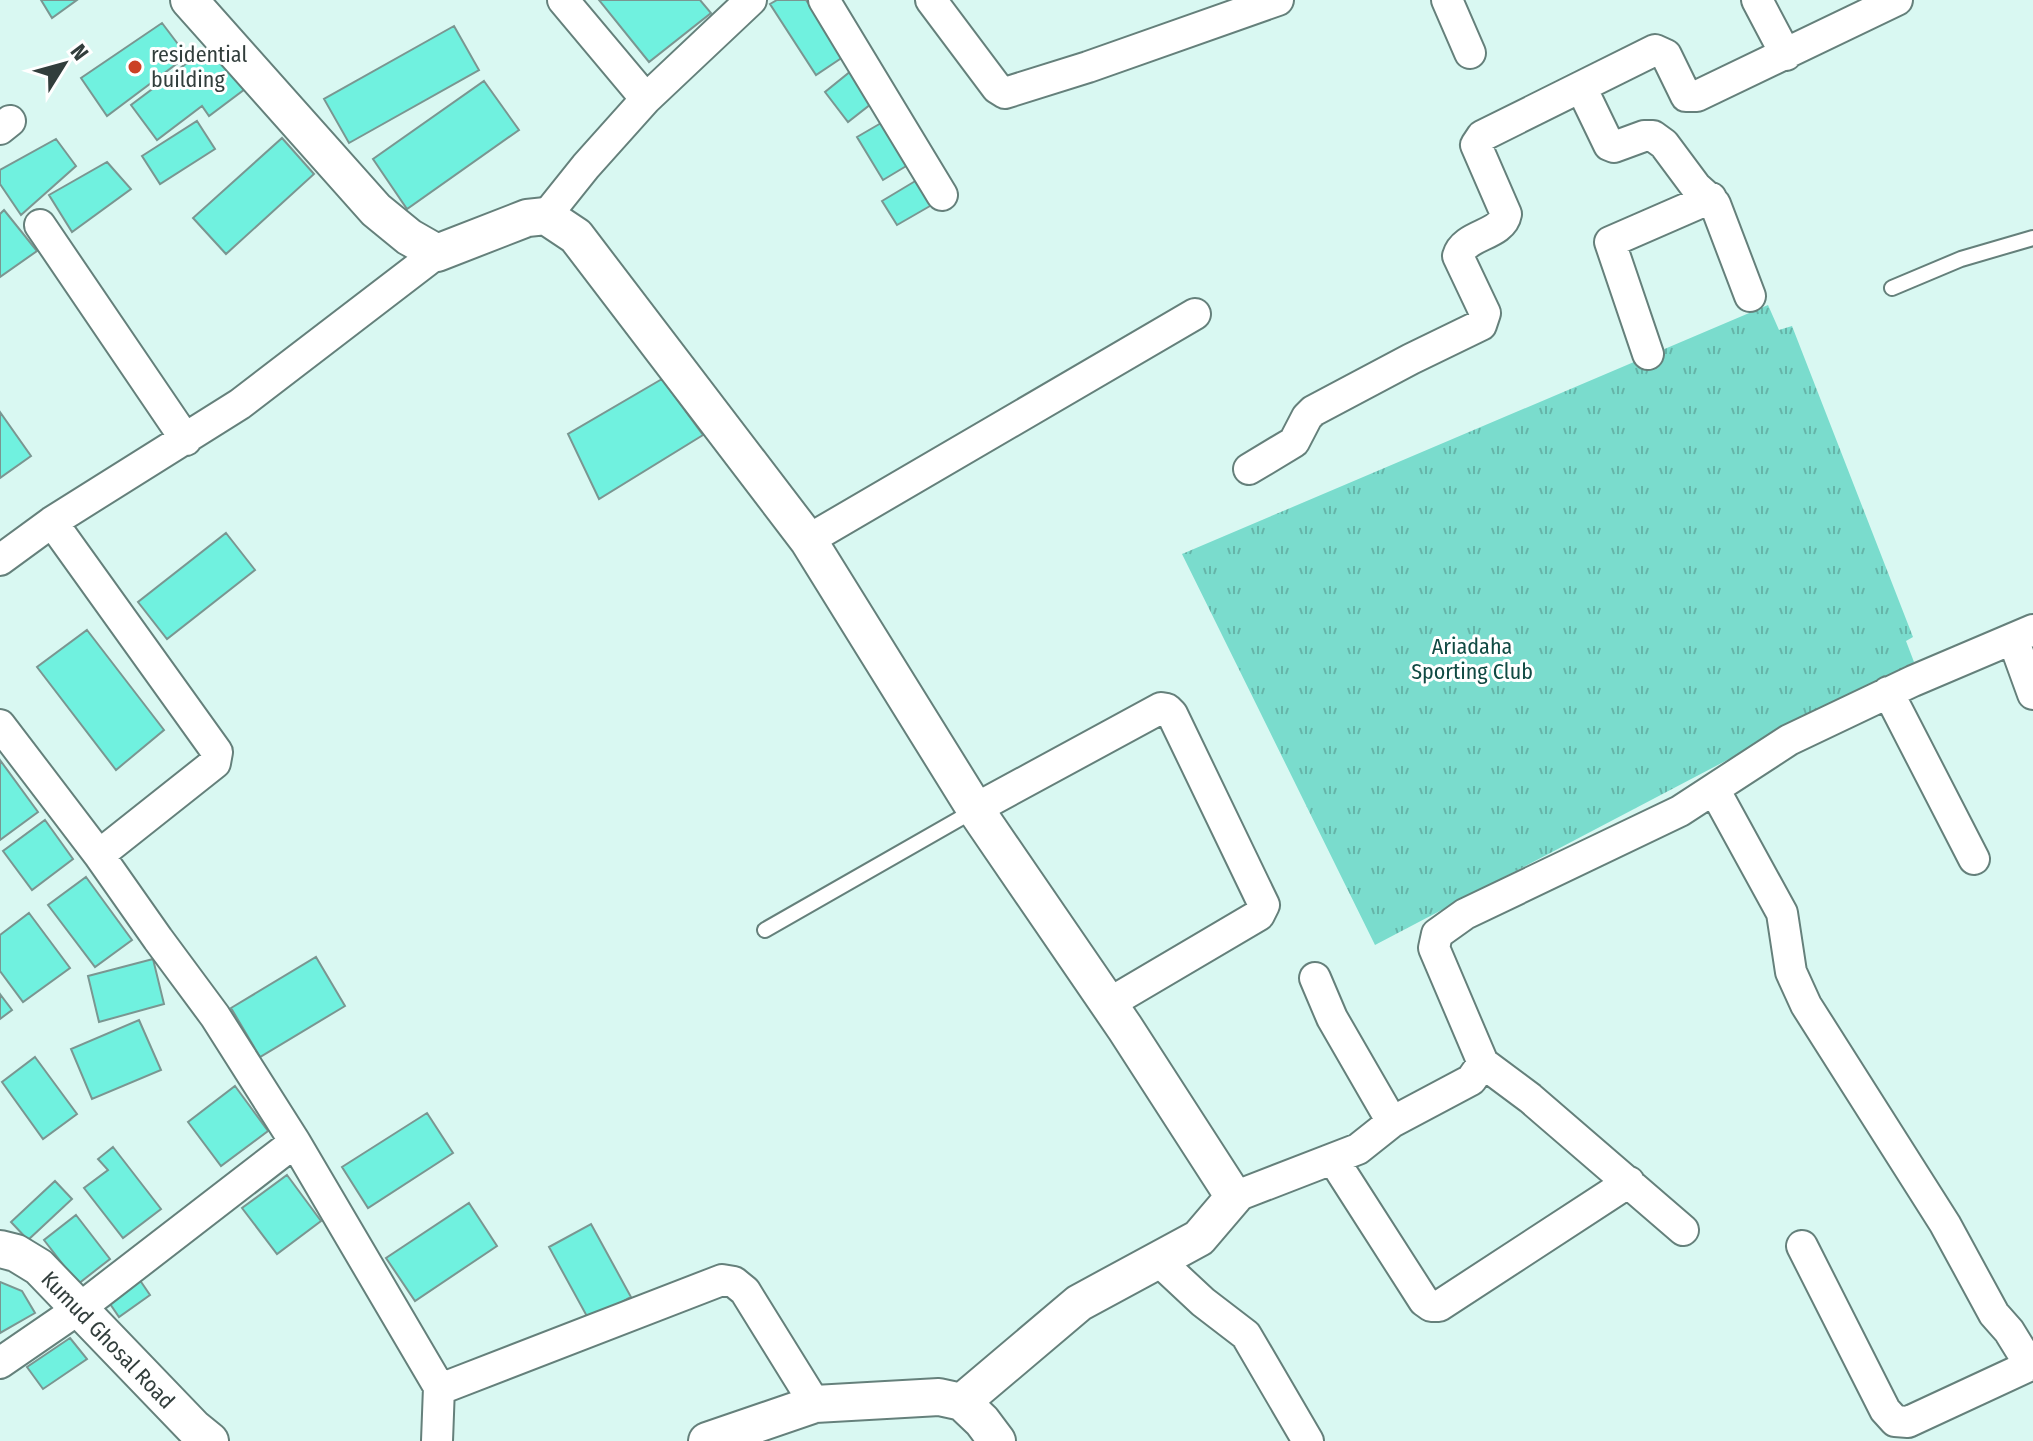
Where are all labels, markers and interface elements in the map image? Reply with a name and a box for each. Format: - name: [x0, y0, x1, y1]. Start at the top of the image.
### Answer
- north arrow: [24, 24, 104, 104]
- text: N: [65, 39, 94, 66]
- place label: residential building: [151, 41, 247, 93]
- marker: residential building: [126, 58, 144, 76]
- park label: Ariadaha Sporting Club: [1411, 633, 1533, 685]
- street label: Kumud Ghosal Road: [36, 1266, 180, 1414]

